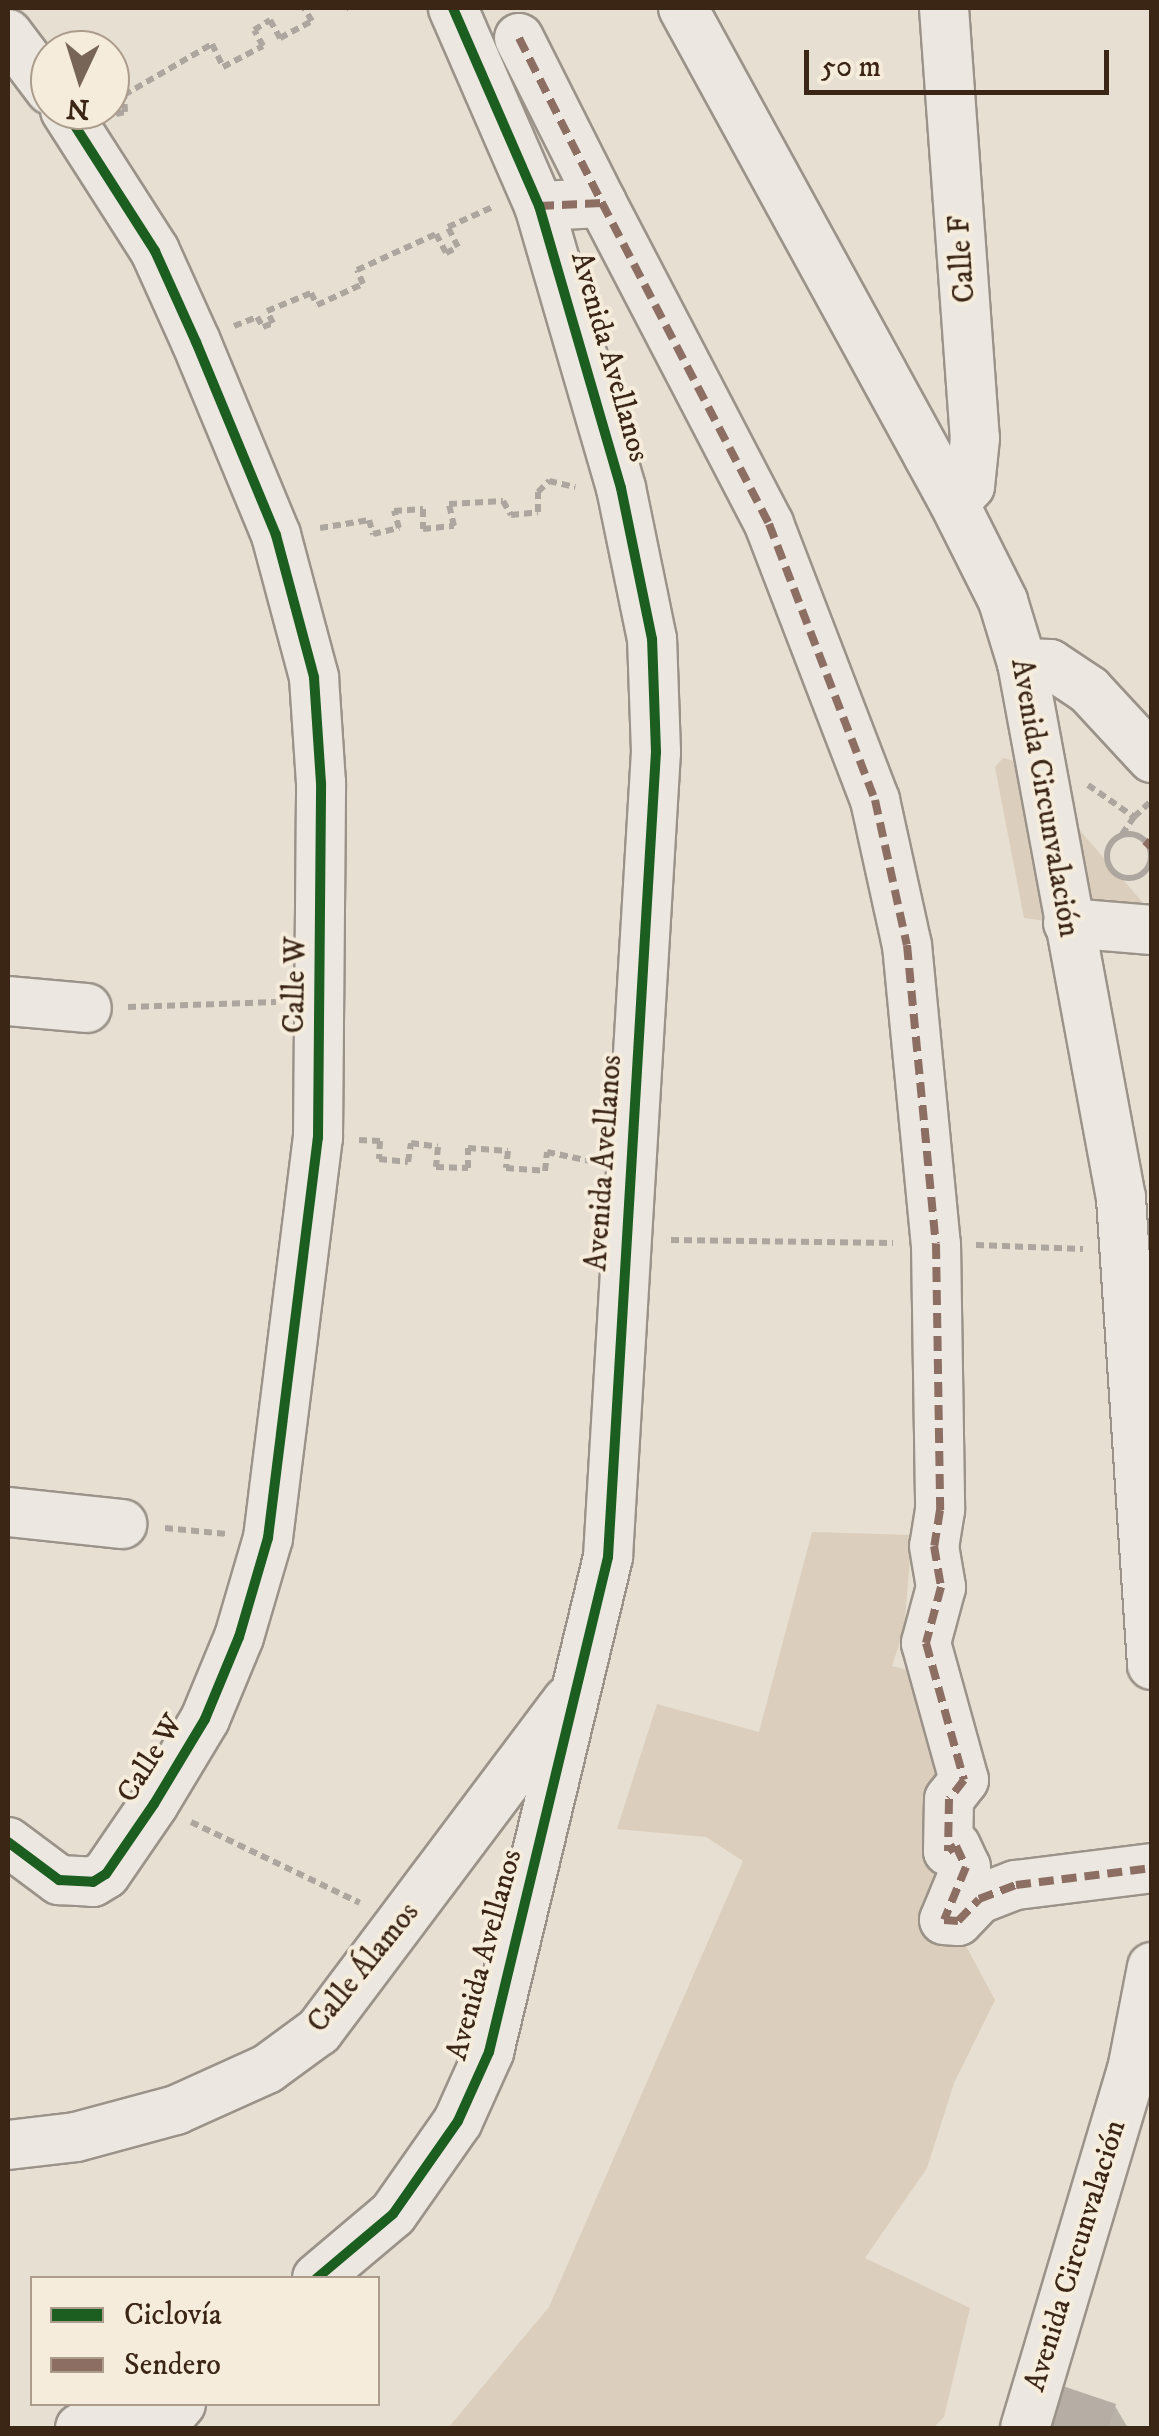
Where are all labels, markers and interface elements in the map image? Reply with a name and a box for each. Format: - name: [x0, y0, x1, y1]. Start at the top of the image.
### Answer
- north arrow: [30, 30, 130, 130]
- scale bar: [809, 30, 1114, 92]
- text: 50 m: [821, 49, 881, 86]
- text: N: [65, 90, 91, 127]
- street label: Calle F: [942, 214, 984, 304]
- street label: Avenida Avellanos: [562, 248, 656, 466]
- street label: Avenida Circunvalación: [1002, 656, 1086, 940]
- street label: Calle W: [277, 936, 315, 1034]
- street label: Avenida Avellanos: [579, 1054, 631, 1272]
- street label: Calle W: [110, 1708, 192, 1810]
- street label: Avenida Avellanos: [440, 1846, 530, 2064]
- street label: Calle Álamos: [300, 1896, 428, 2040]
- street label: Avenida Circunvalación: [1018, 2116, 1134, 2396]
- legend: [30, 2276, 380, 2406]
- text: Ciclovía: [124, 2297, 222, 2334]
- text: Sendero: [124, 2347, 221, 2384]

